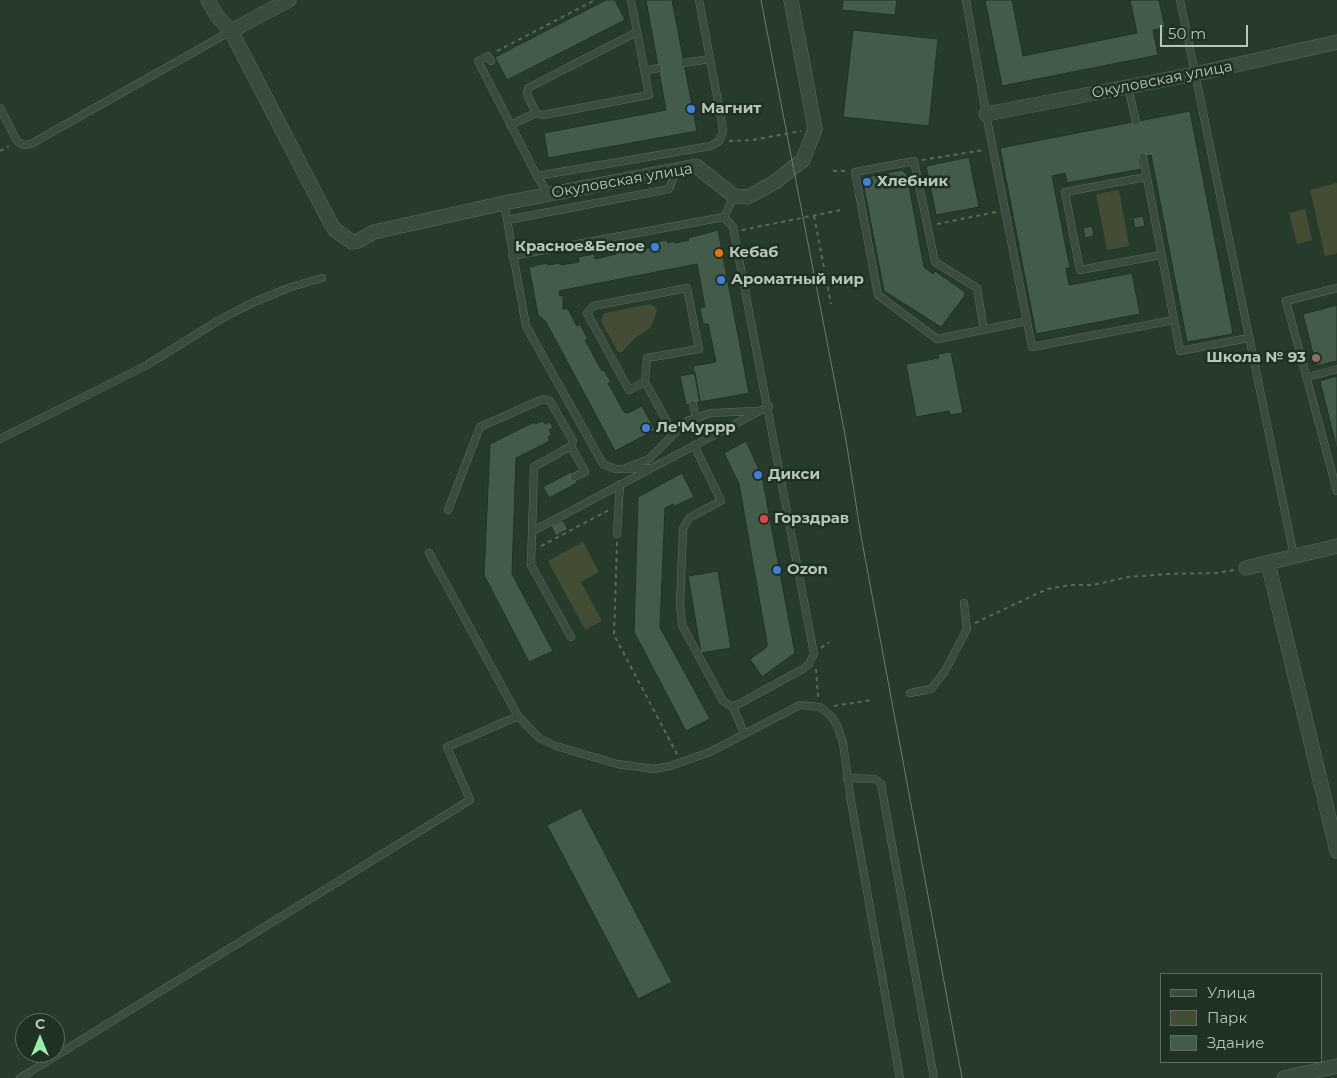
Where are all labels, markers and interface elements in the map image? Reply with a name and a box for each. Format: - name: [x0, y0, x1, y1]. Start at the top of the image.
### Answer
- scale bar: [1162, 15, 1250, 47]
- text: 50 m: [1168, 24, 1206, 43]
- street label: Окуловская улица: [1090, 58, 1234, 102]
- place label: Магнит: [701, 100, 761, 118]
- marker: Магнит: [685, 103, 697, 115]
- street label: Окуловская улица: [550, 160, 694, 202]
- place label: Хлебник: [877, 173, 948, 191]
- marker: Хлебник: [861, 176, 873, 188]
- place label: Красное&Белое: [515, 238, 645, 256]
- marker: Красное&Белое: [649, 241, 661, 253]
- place label: Кебаб: [729, 244, 778, 262]
- marker: Кебаб: [713, 247, 725, 259]
- place label: Ароматный мир: [731, 271, 864, 289]
- marker: Ароматный мир: [715, 274, 727, 286]
- place label: Школа № 93: [1206, 349, 1306, 367]
- marker: Школа № 93: [1310, 352, 1322, 364]
- place label: Ле'Муррр: [656, 419, 736, 437]
- marker: Ле'Муррр: [640, 422, 652, 434]
- place label: Дикси: [768, 466, 820, 484]
- marker: Дикси: [752, 469, 764, 481]
- place label: Горздрав: [774, 510, 849, 528]
- marker: Горздрав: [758, 513, 770, 525]
- place label: Ozon: [787, 561, 828, 579]
- marker: Ozon: [771, 564, 783, 576]
- legend: [1160, 973, 1322, 1063]
- text: Улица: [1207, 983, 1255, 1002]
- text: Парк: [1207, 1008, 1247, 1027]
- north arrow: [15, 1013, 65, 1063]
- text: С: [35, 1015, 45, 1033]
- text: Здание: [1207, 1033, 1265, 1052]

